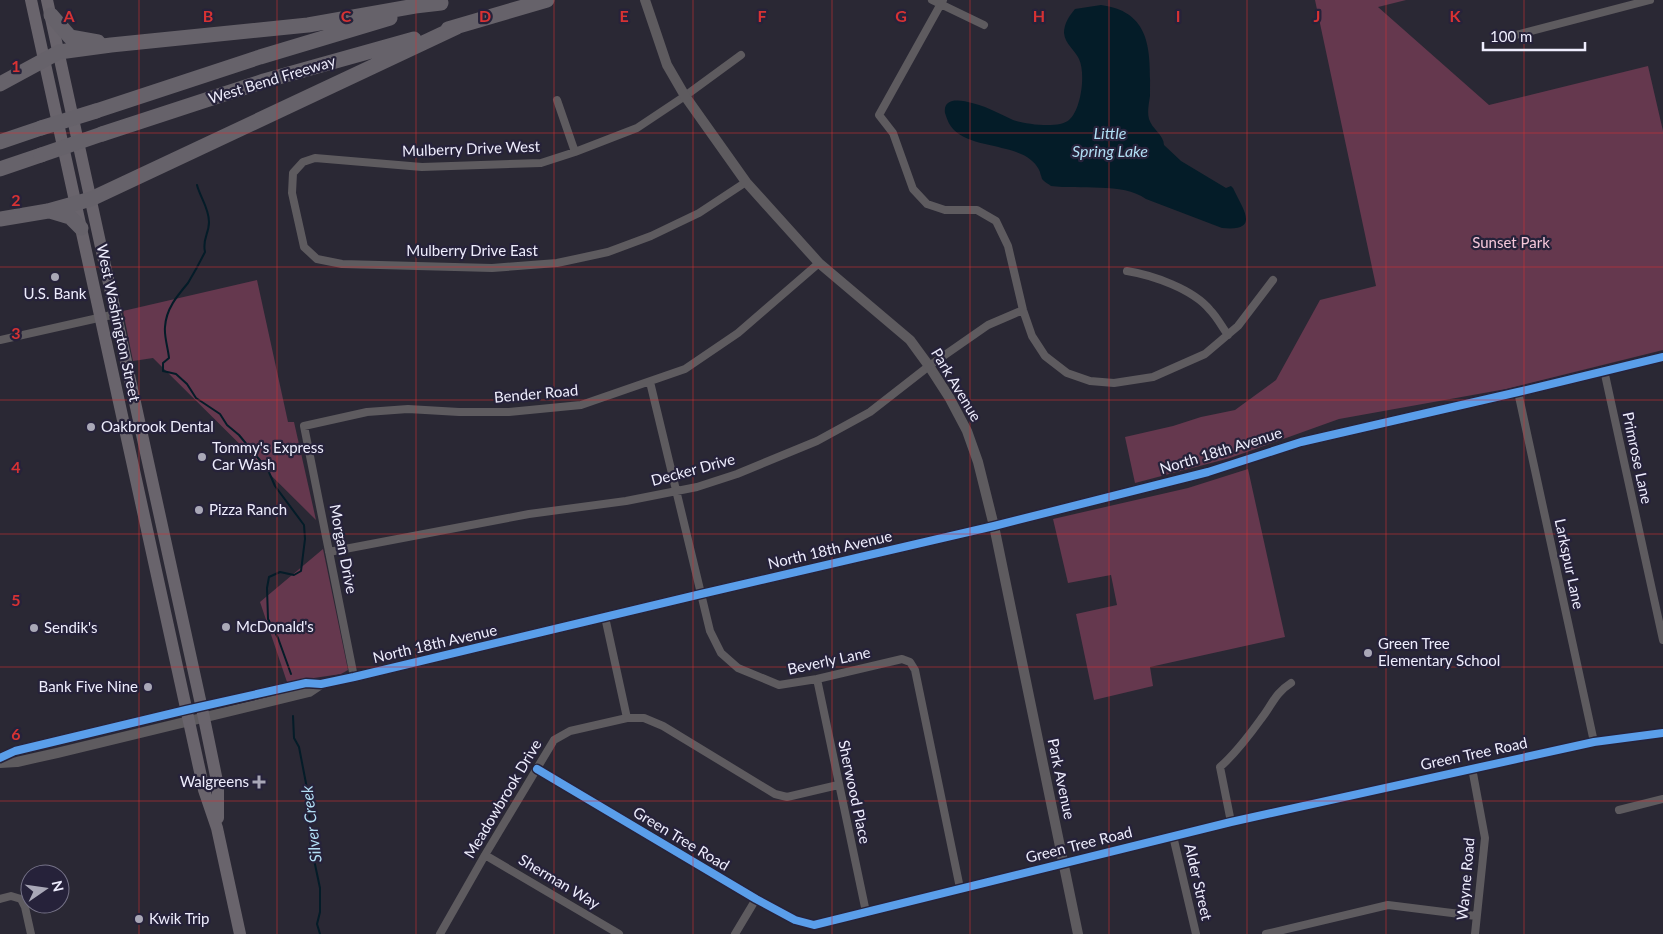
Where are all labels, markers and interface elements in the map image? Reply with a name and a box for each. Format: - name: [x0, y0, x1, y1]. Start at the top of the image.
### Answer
- text: A: [62, 6, 75, 25]
- text: B: [203, 6, 213, 25]
- text: C: [341, 6, 352, 25]
- text: D: [479, 6, 491, 25]
- text: E: [619, 6, 629, 25]
- text: F: [757, 6, 767, 25]
- text: G: [895, 6, 907, 25]
- text: H: [1033, 6, 1045, 25]
- text: I: [1176, 6, 1180, 25]
- text: J: [1314, 6, 1320, 25]
- text: K: [1450, 6, 1462, 25]
- scale bar: [1483, 20, 1586, 52]
- text: 100 m: [1490, 27, 1532, 45]
- street label: West Bend Freeway: [206, 51, 338, 107]
- text: 1: [11, 56, 21, 75]
- water label: Little Spring Lake: [1072, 123, 1148, 160]
- street label: Mulberry Drive West: [402, 137, 541, 159]
- text: 2: [11, 190, 21, 209]
- park label: Sunset Park: [1472, 233, 1550, 251]
- street label: Mulberry Drive East: [406, 241, 538, 259]
- street label: West Washington Street: [93, 242, 145, 404]
- marker: U.S. Bank: [49, 271, 61, 283]
- place label: U.S. Bank: [24, 284, 87, 302]
- text: 3: [11, 323, 21, 342]
- street label: Park Avenue: [928, 345, 986, 424]
- street label: Bender Road: [493, 380, 579, 406]
- street label: Primrose Lane: [1619, 410, 1657, 506]
- place label: Oakbrook Dental: [101, 417, 214, 435]
- marker: Oakbrook Dental: [85, 421, 97, 433]
- street label: North 18th Avenue: [1157, 423, 1284, 477]
- place label: Tommy's Express Car Wash: [212, 438, 324, 473]
- street label: Decker Drive: [649, 449, 737, 489]
- marker: Tommy's Express Car Wash: [196, 451, 208, 463]
- text: 4: [11, 457, 21, 476]
- place label: Pizza Ranch: [209, 500, 287, 518]
- street label: Morgan Drive: [326, 503, 361, 595]
- marker: Pizza Ranch: [193, 504, 205, 516]
- street label: Larkspur Lane: [1552, 517, 1588, 611]
- street label: North 18th Avenue: [766, 526, 894, 572]
- text: 5: [11, 590, 21, 609]
- place label: McDonald's: [236, 617, 314, 635]
- place label: Sendik's: [44, 618, 97, 636]
- street label: North 18th Avenue: [371, 620, 499, 666]
- marker: McDonald's: [220, 621, 232, 633]
- marker: Sendik's: [28, 622, 40, 634]
- place label: Green Tree Elementary School: [1378, 634, 1500, 669]
- street label: Beverly Lane: [786, 642, 872, 678]
- marker: Green Tree Elementary School: [1362, 647, 1374, 659]
- place label: Bank Five Nine: [39, 677, 138, 695]
- marker: Bank Five Nine: [142, 681, 154, 693]
- text: 6: [11, 724, 21, 743]
- street label: Green Tree Road: [1419, 733, 1529, 773]
- street label: Meadowbrook Drive: [460, 736, 545, 861]
- street label: Park Avenue: [1045, 737, 1079, 821]
- street label: Sherwood Place: [835, 738, 875, 845]
- place label: Walgreens: [180, 772, 249, 790]
- marker: Walgreens: [253, 776, 265, 788]
- water label: Silver Creek: [296, 784, 325, 864]
- street label: Green Tree Road: [630, 802, 733, 874]
- street label: Green Tree Road: [1024, 822, 1134, 866]
- street label: Wayne Road: [1452, 837, 1478, 921]
- street label: Alder Street: [1181, 842, 1217, 923]
- street label: Sherman Way: [516, 850, 603, 912]
- north arrow: [20, 864, 70, 914]
- text: N: [49, 879, 68, 893]
- place label: Kwik Trip: [149, 909, 209, 927]
- marker: Kwik Trip: [133, 913, 145, 925]

